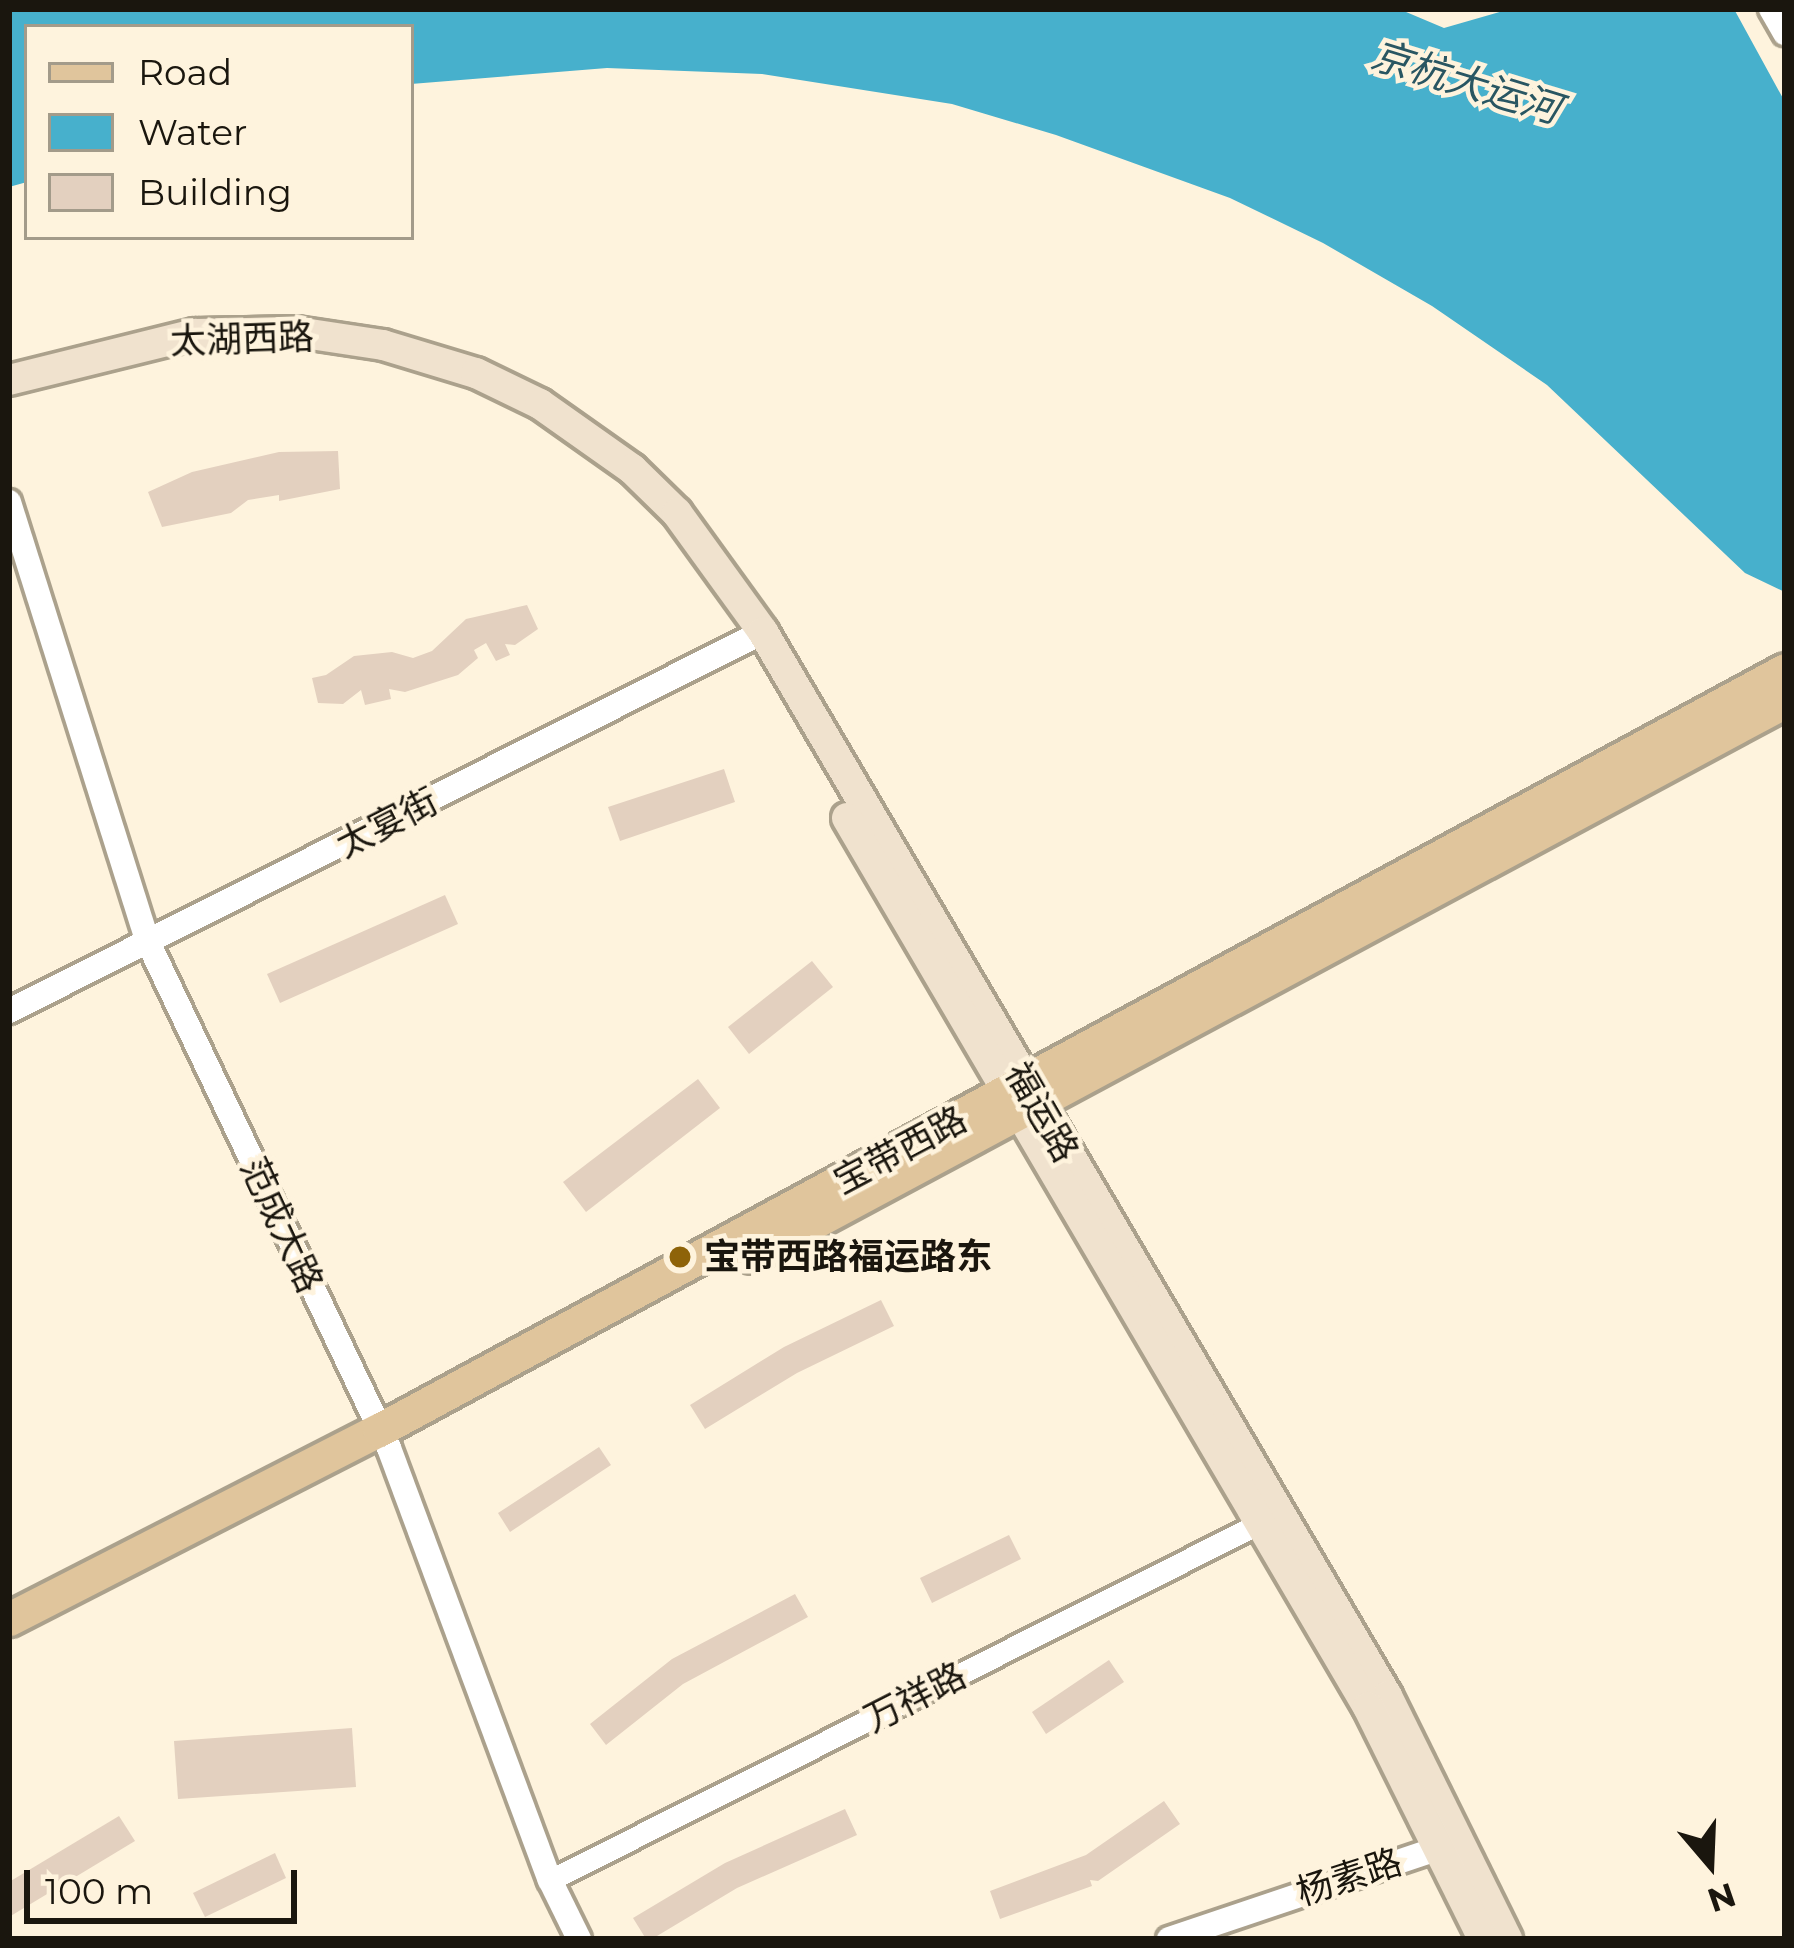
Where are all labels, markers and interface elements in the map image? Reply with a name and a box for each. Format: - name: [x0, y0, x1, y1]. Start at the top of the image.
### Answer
- legend: [24, 24, 414, 240]
- water label: 京杭大运河: [1366, 31, 1566, 133]
- text: Road: [138, 50, 232, 94]
- text: Water: [138, 110, 247, 154]
- text: Building: [138, 170, 292, 214]
- street label: 太湖西路: [169, 315, 315, 363]
- street label: 太宴街: [329, 779, 445, 867]
- street label: 福运路: [996, 1054, 1088, 1170]
- street label: 宝带西路: [826, 1097, 974, 1203]
- street label: 范成大路: [232, 1151, 332, 1299]
- place label: 宝带西路福运路东: [704, 1235, 992, 1279]
- marker: 宝带西路福运路东: [667, 1244, 693, 1270]
- street label: 万祥路: [857, 1653, 973, 1741]
- north arrow: [1650, 1804, 1770, 1924]
- street label: 杨素路: [1291, 1840, 1407, 1914]
- scale bar: [30, 1846, 303, 1920]
- text: 100 m: [45, 1869, 153, 1913]
- text: N: [1703, 1875, 1741, 1921]

